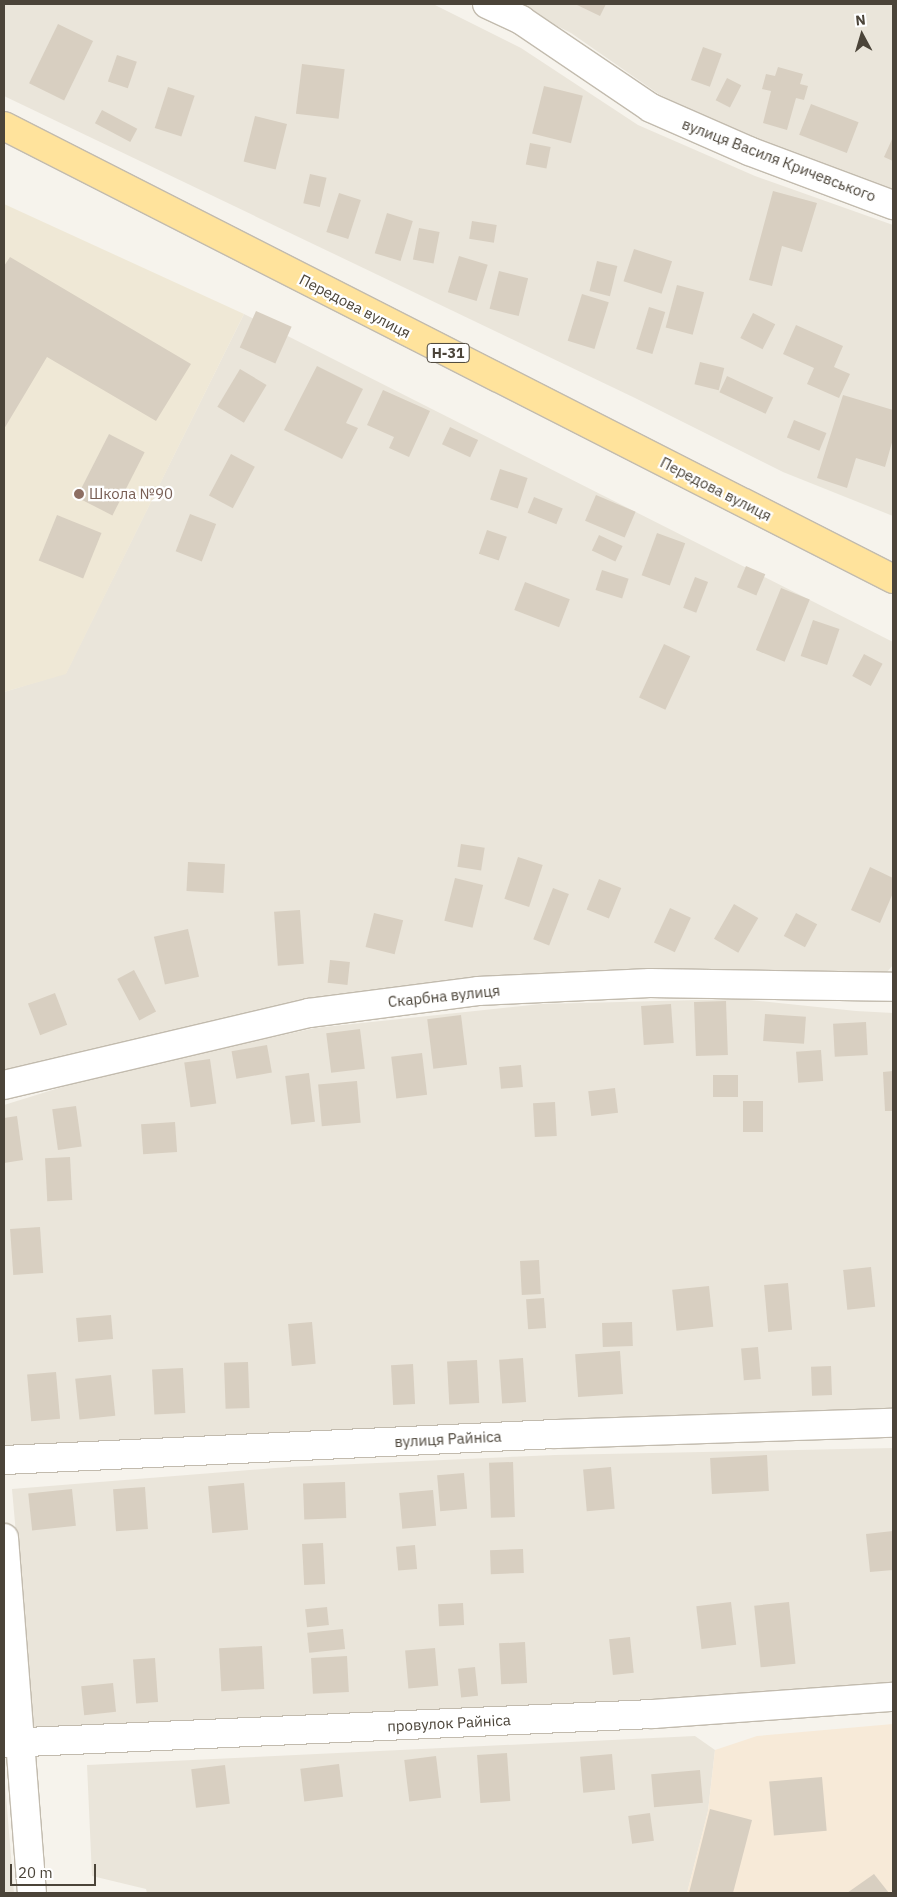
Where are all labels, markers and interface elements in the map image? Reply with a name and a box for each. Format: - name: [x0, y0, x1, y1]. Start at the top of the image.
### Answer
- north arrow: [837, 10, 887, 60]
- text: N: [854, 11, 866, 30]
- street label: вулиця Василя Кричевського: [680, 115, 878, 205]
- street label: Передова вулиця: [296, 270, 414, 342]
- road number: Н-31: [426, 342, 470, 364]
- street label: Передова вулиця: [657, 453, 775, 525]
- place label: Школа №90: [89, 485, 173, 503]
- marker: Школа №90: [73, 488, 85, 500]
- street label: Скарбна вулиця: [387, 981, 501, 1011]
- street label: вулиця Райніса: [394, 1427, 502, 1451]
- street label: провулок Райніса: [387, 1711, 511, 1735]
- scale bar: [12, 1854, 99, 1886]
- text: 20 m: [18, 1863, 53, 1882]

